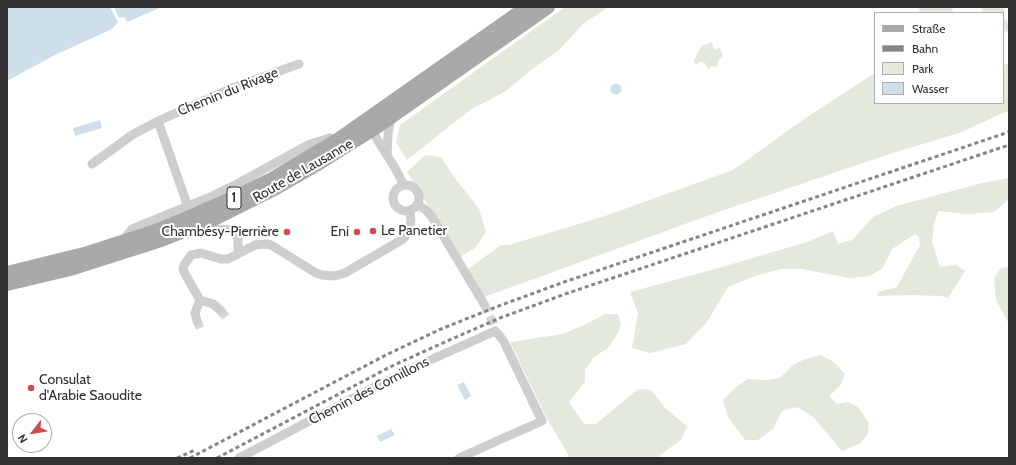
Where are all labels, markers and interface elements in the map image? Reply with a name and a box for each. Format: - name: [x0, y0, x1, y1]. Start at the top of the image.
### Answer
- legend: [874, 12, 1004, 104]
- text: Straße: [912, 21, 945, 36]
- text: Bahn: [912, 41, 938, 56]
- text: Park: [912, 61, 934, 76]
- street label: Chemin du Rivage: [175, 64, 281, 120]
- text: Wasser: [912, 81, 949, 96]
- street label: Route de Lausanne: [250, 136, 356, 206]
- road number: 1: [227, 187, 241, 209]
- place label: Le Panetier: [381, 223, 447, 239]
- place label: Chambésy-Pierrière: [162, 224, 279, 240]
- place label: Eni: [331, 224, 349, 240]
- marker: Le Panetier: [368, 226, 378, 236]
- marker: Chambésy-Pierrière: [282, 227, 292, 237]
- marker: Eni: [352, 227, 362, 237]
- street label: Chemin des Cornillons: [306, 353, 432, 429]
- place label: Consulat d'Arabie Saoudite: [39, 372, 142, 404]
- marker: Consulat d'Arabie Saoudite: [26, 383, 36, 393]
- north arrow: [12, 413, 52, 453]
- text: N: [15, 432, 31, 446]

